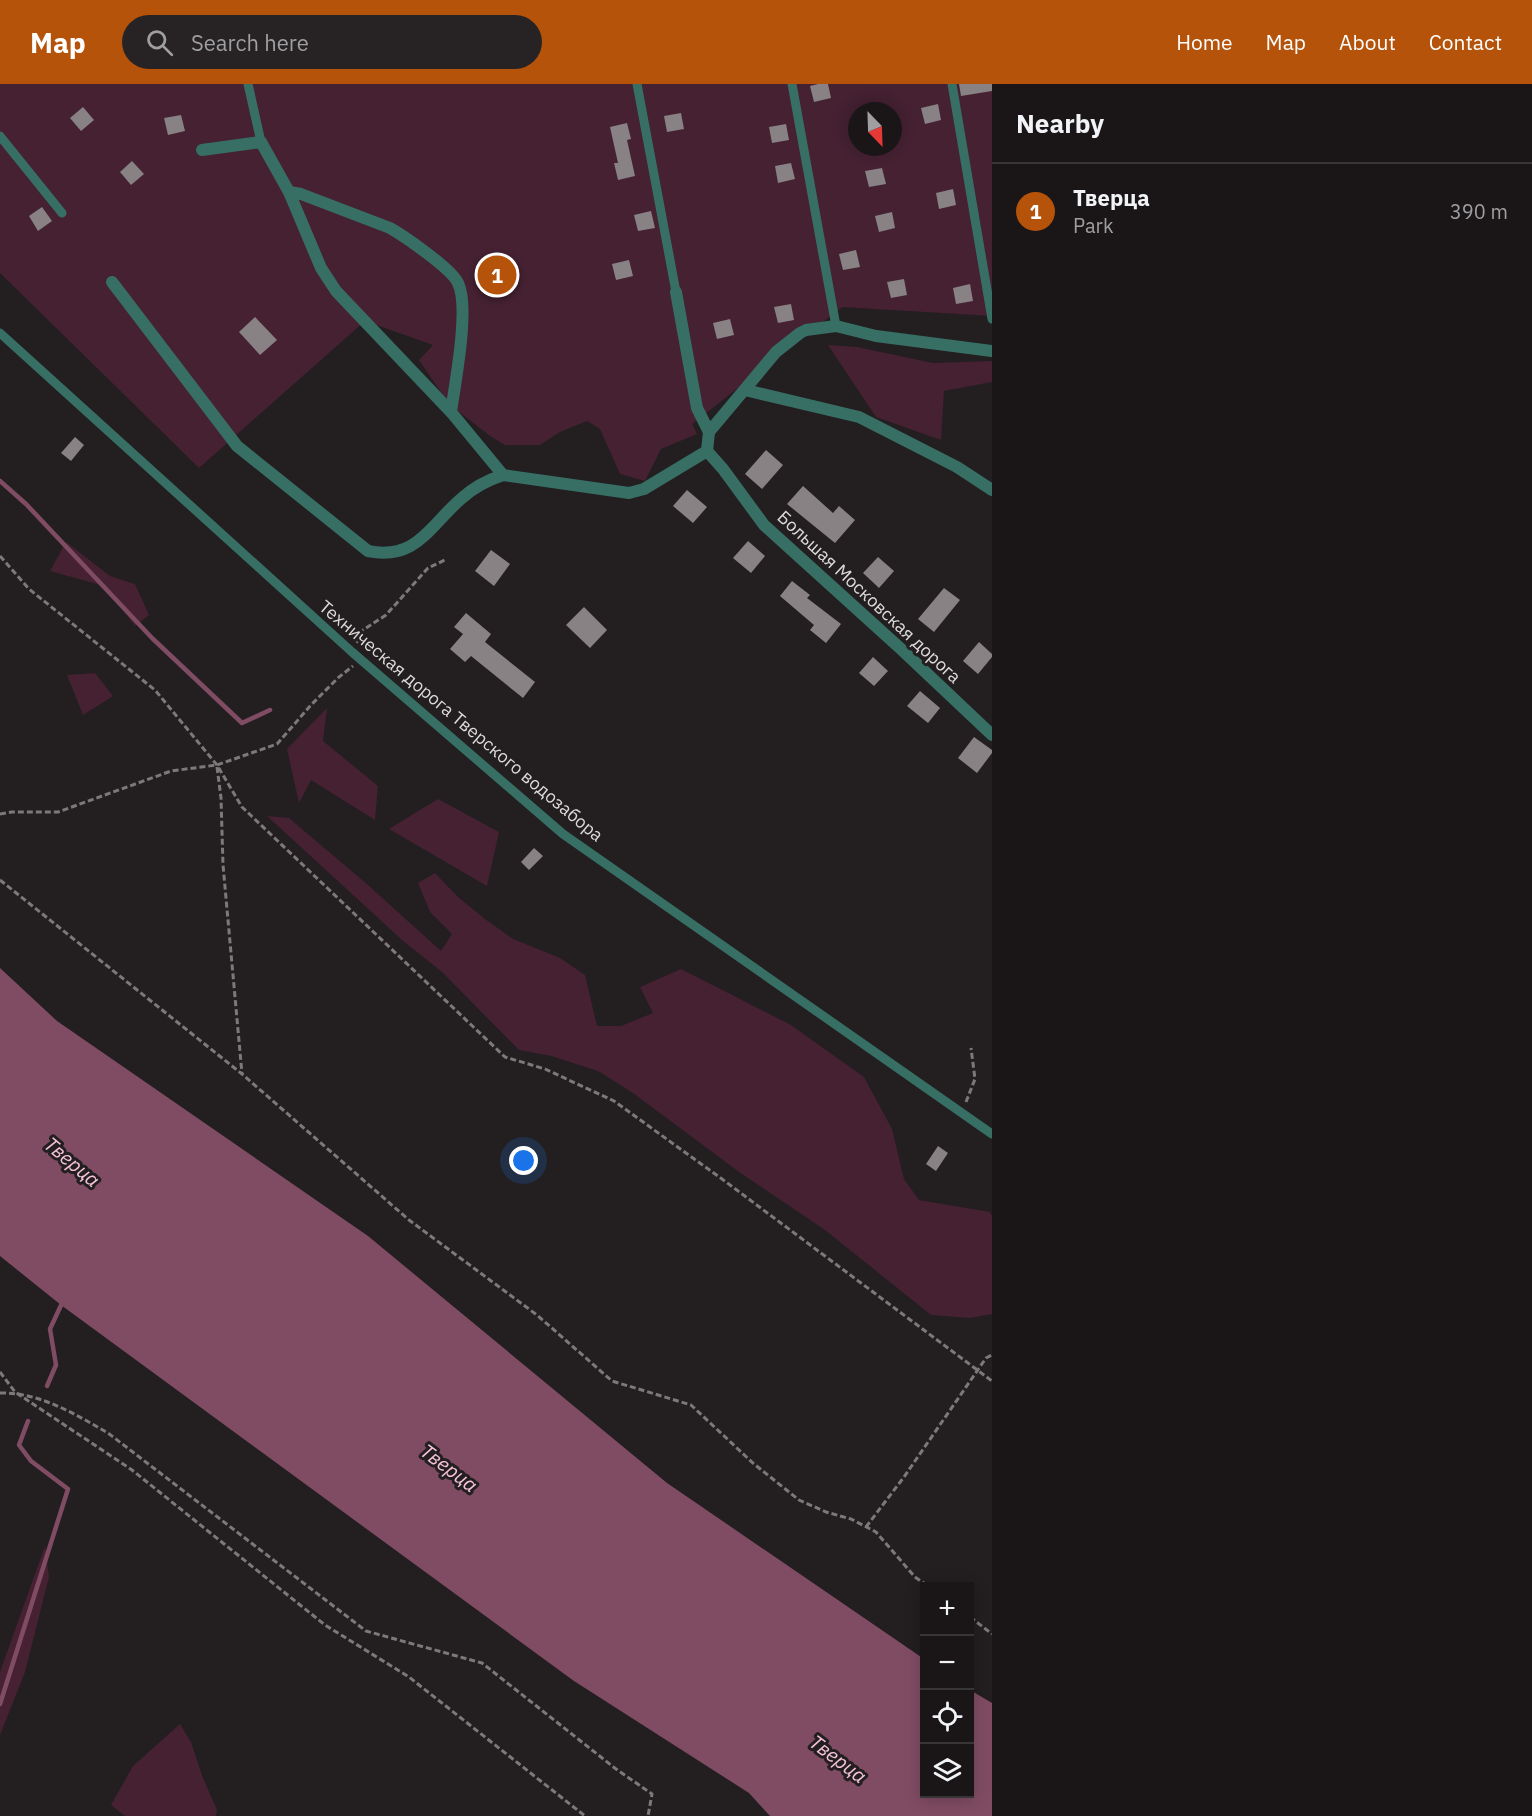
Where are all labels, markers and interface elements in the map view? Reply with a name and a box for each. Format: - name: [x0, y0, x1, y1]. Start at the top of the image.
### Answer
- search box: [122, 15, 542, 69]
- text: Map: [30, 24, 86, 61]
- icon: search: [143, 26, 176, 59]
- text: Search here: [191, 28, 309, 57]
- text: Home: [1176, 28, 1233, 56]
- text: Map: [1266, 28, 1306, 56]
- text: About: [1339, 28, 1396, 56]
- text: Contact: [1429, 28, 1502, 56]
- north arrow: [848, 102, 902, 156]
- text: Nearby: [1016, 106, 1104, 140]
- text: Тверца: [1073, 183, 1150, 212]
- text: 1: [1030, 198, 1042, 225]
- text: 390 m: [1450, 198, 1508, 225]
- text: Park: [1073, 212, 1113, 239]
- pin: 1: [478, 252, 516, 297]
- street label: Большая Московская дорога: [773, 505, 966, 688]
- street label: Техническая дорога Тверского водозабора: [315, 595, 608, 847]
- water label: Тверца: [39, 1130, 106, 1193]
- your location: [509, 1146, 538, 1175]
- water label: Тверца: [415, 1437, 483, 1498]
- map controls: [920, 1582, 974, 1798]
- button: +: [920, 1582, 974, 1636]
- button: −: [920, 1636, 974, 1690]
- button: locate: [920, 1690, 974, 1744]
- water label: Тверца: [804, 1728, 872, 1789]
- button: layers: [920, 1744, 974, 1798]

